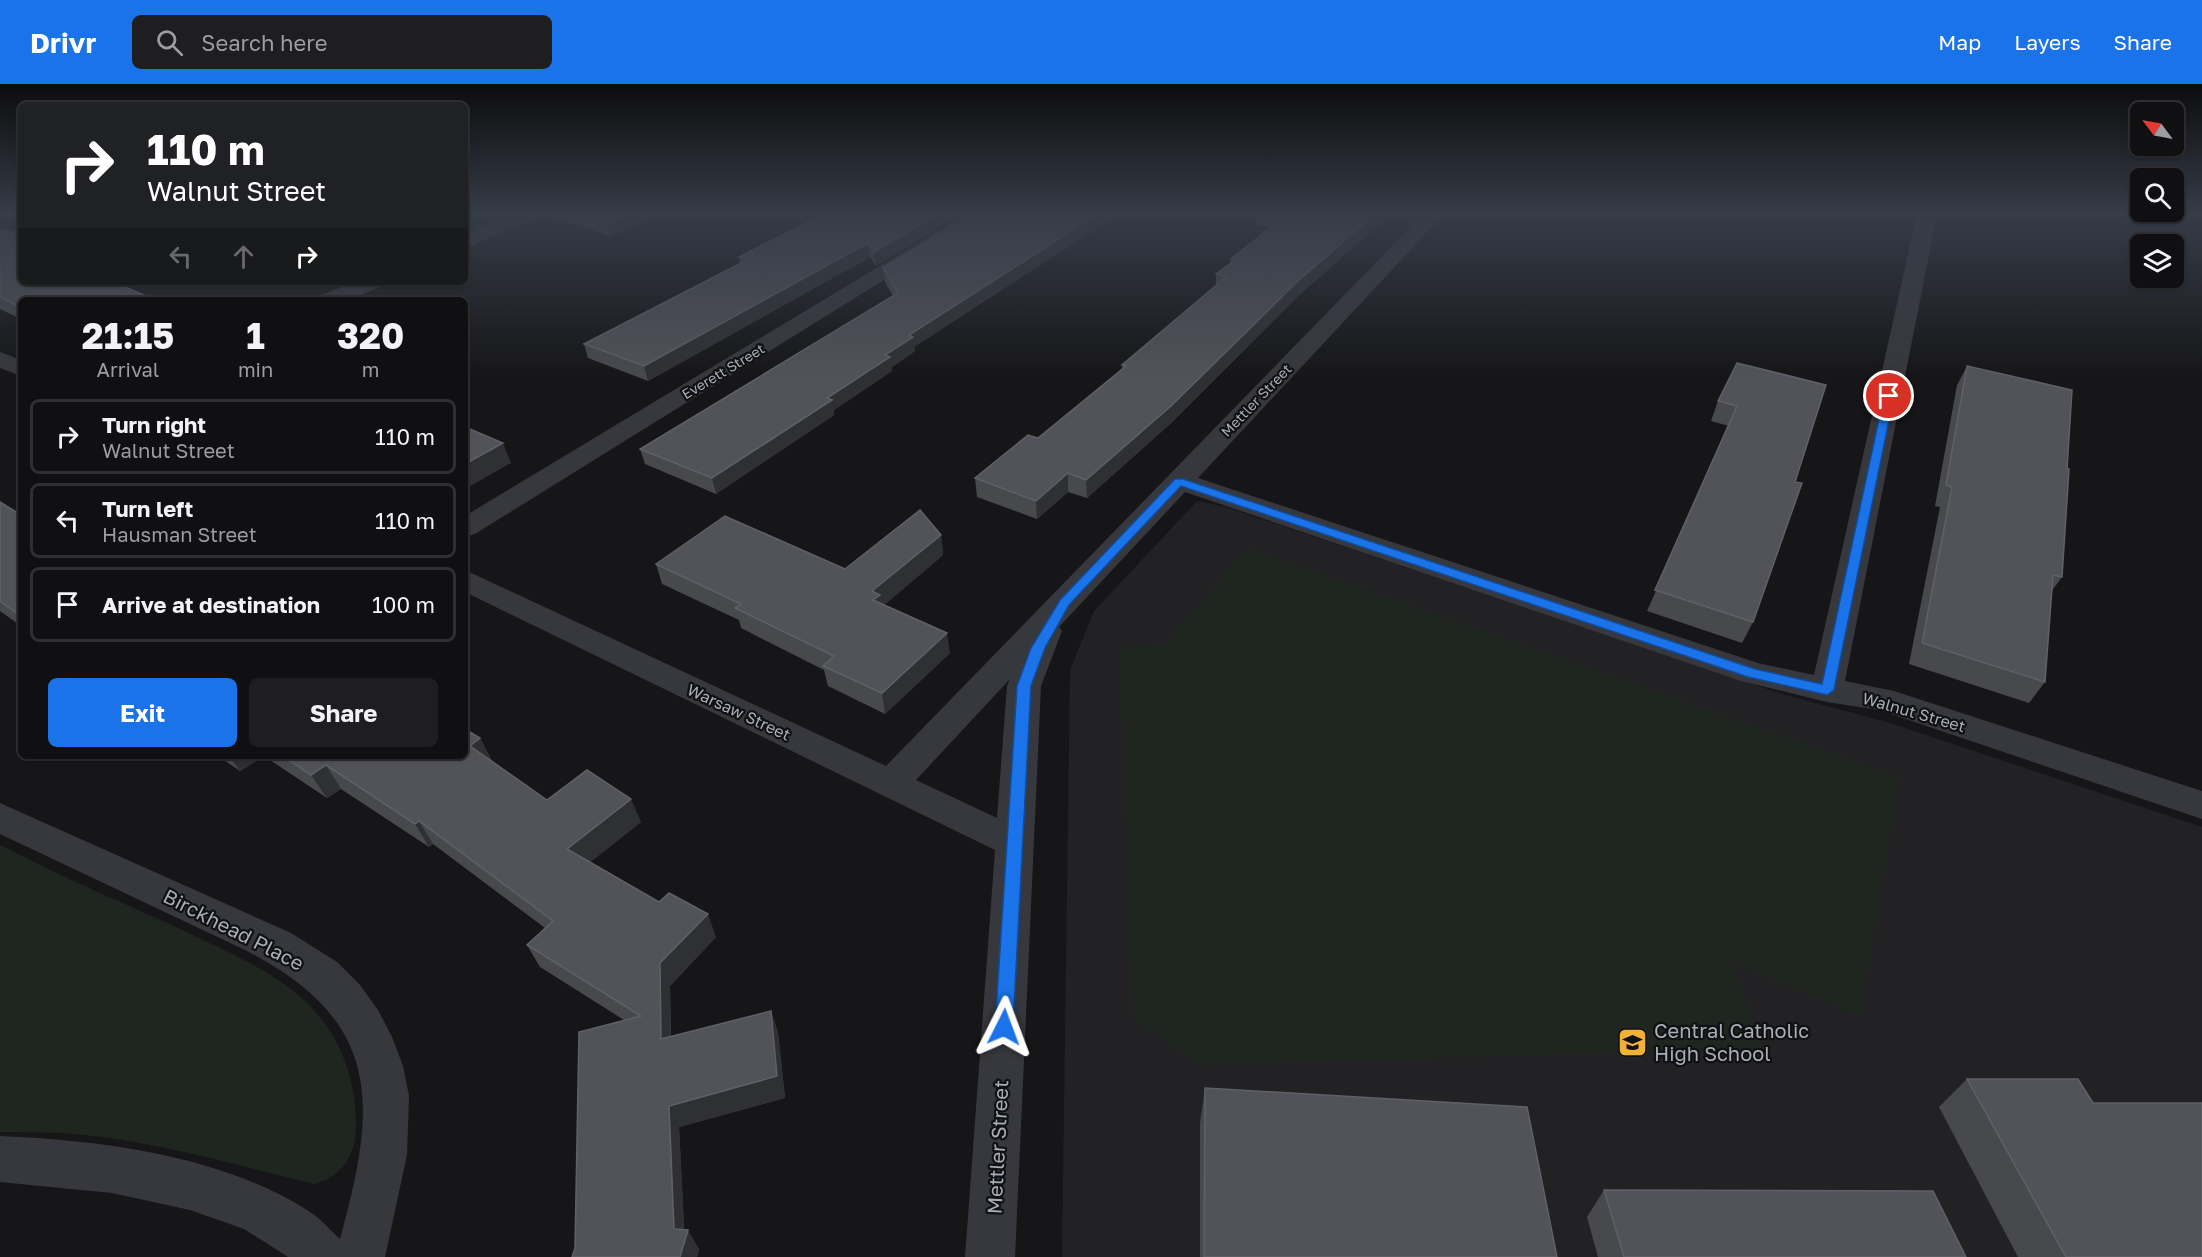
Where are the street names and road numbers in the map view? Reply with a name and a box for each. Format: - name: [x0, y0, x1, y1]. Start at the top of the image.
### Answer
- street label: Everett Street: [679, 340, 767, 402]
- street label: Mettler Street: [1217, 360, 1295, 440]
- street label: Warsaw Street: [684, 679, 794, 745]
- street label: Walnut Street: [1860, 688, 1968, 736]
- street label: Birckhead Place: [160, 883, 308, 975]
- street label: Mettler Street: [981, 1079, 1013, 1215]

